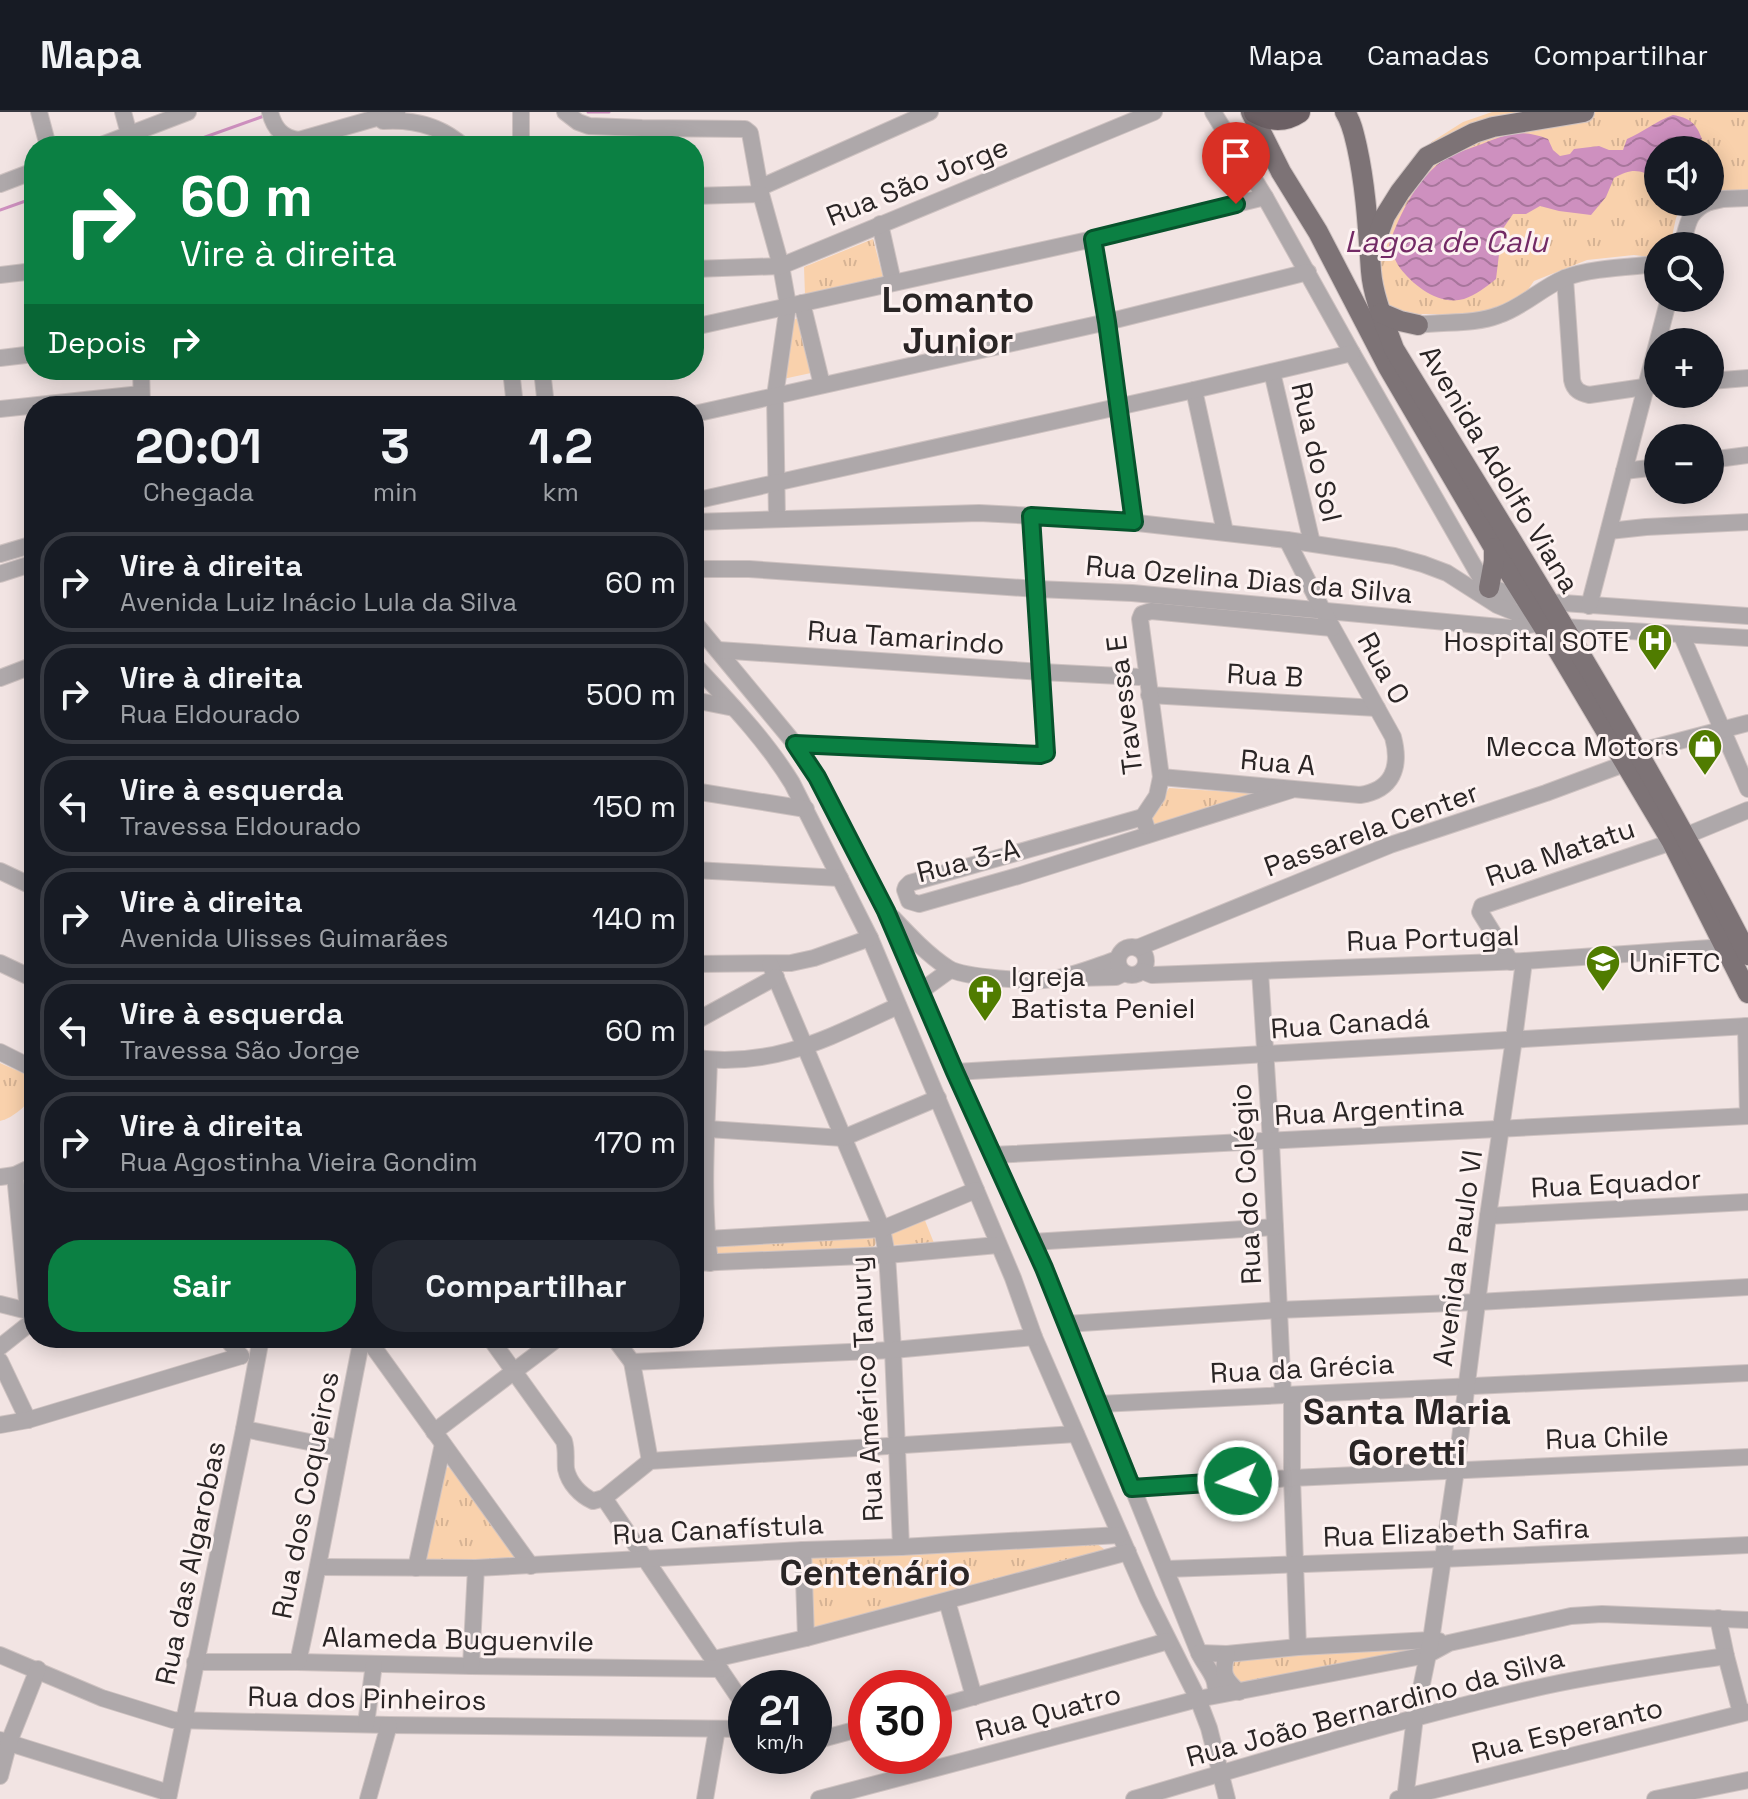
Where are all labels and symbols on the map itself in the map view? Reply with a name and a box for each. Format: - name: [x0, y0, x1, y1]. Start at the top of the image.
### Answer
- pin: [1202, 122, 1270, 204]
- street label: Rua São Jorge: [821, 128, 1013, 234]
- water label: Lagoa de Calu: [1345, 222, 1549, 261]
- district label: Lomanto Junior: [882, 277, 1034, 364]
- street label: Avenida Adolfo Viana: [1412, 339, 1588, 599]
- street label: Rua do Sol: [1283, 379, 1351, 525]
- street label: Rua Ozelina Dias da Silva: [1084, 547, 1414, 611]
- street label: Rua Tamarindo: [806, 612, 1006, 662]
- hospital icon: Hospital SOTE: [1636, 622, 1674, 672]
- place label: Hospital SOTE: [1443, 623, 1629, 659]
- street label: Rua O: [1350, 626, 1418, 710]
- street label: Travessa E: [1098, 634, 1150, 776]
- street label: Rua B: [1226, 655, 1304, 695]
- shop icon: Mecca Motors: [1686, 727, 1724, 777]
- place label: Mecca Motors: [1486, 728, 1679, 764]
- street label: Rua A: [1239, 741, 1317, 783]
- street label: Passarela Center: [1259, 774, 1483, 884]
- street label: Rua Matatu: [1481, 810, 1639, 894]
- street label: Rua 3-A: [913, 830, 1023, 890]
- street label: Rua Portugal: [1346, 917, 1520, 959]
- school or university icon: UniFTC: [1584, 943, 1622, 993]
- place label: UniFTC: [1629, 944, 1720, 980]
- place label: Igreja Batista Peniel: [1011, 958, 1195, 1026]
- church icon: Igreja Batista Peniel: [966, 973, 1004, 1023]
- street label: Rua Canadá: [1269, 999, 1431, 1047]
- street label: Rua do Colégio: [1223, 1082, 1269, 1286]
- street label: Rua Argentina: [1273, 1087, 1465, 1133]
- street label: Avenida Paulo VI: [1424, 1147, 1490, 1369]
- street label: Rua Equador: [1530, 1161, 1702, 1205]
- street label: Rua Américo Tanury: [841, 1255, 891, 1523]
- street label: Rua da Grécia: [1209, 1345, 1395, 1391]
- street label: Rua dos Coqueiros: [263, 1368, 347, 1622]
- district label: Santa Maria Goretti: [1303, 1389, 1511, 1476]
- street label: Rua Chile: [1545, 1417, 1669, 1457]
- street label: Rua das Algarobas: [147, 1438, 233, 1688]
- position arrow: [1196, 1439, 1280, 1523]
- street label: Rua Canafístula: [612, 1505, 824, 1553]
- street label: Rua Elizabeth Safira: [1322, 1509, 1590, 1555]
- district label: Centenário: [779, 1550, 971, 1596]
- street label: Alameda Buguenvile: [322, 1619, 594, 1659]
- street label: Rua João Bernardino da Silva: [1182, 1639, 1568, 1775]
- speed limit sign: 30: [848, 1670, 952, 1774]
- street label: Rua Quatro: [971, 1675, 1125, 1749]
- street label: Rua dos Pinheiros: [247, 1678, 487, 1718]
- street label: Rua Esperanto: [1468, 1689, 1666, 1771]

